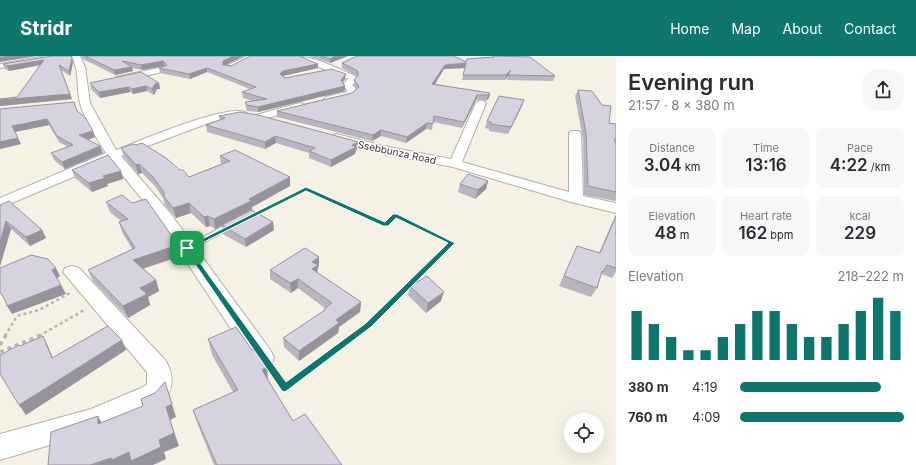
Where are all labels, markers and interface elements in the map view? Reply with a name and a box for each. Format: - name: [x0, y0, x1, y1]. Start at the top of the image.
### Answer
- text: Stridr: [20, 17, 72, 40]
- text: Home: [670, 20, 709, 37]
- text: Map: [731, 20, 761, 37]
- text: About: [783, 20, 822, 37]
- text: Contact: [844, 20, 896, 37]
- text: Evening run: [628, 69, 754, 95]
- button: share: [862, 69, 904, 111]
- text: 21:57 · 8 × 380 m: [628, 97, 735, 113]
- street label: Ssebbunza Road: [357, 138, 437, 166]
- text: Distance: [649, 141, 695, 155]
- text: Time: [753, 141, 779, 155]
- text: Pace: [847, 141, 873, 155]
- text: 3.04: [644, 155, 682, 175]
- text: 13:16: [745, 155, 787, 175]
- text: 4:22: [830, 155, 868, 175]
- text: km: [682, 160, 700, 174]
- text: /km: [868, 160, 890, 174]
- text: Elevation: [648, 209, 696, 223]
- text: Heart rate: [740, 209, 792, 223]
- text: kcal: [849, 209, 871, 223]
- text: 48: [655, 223, 677, 243]
- text: 162: [739, 223, 767, 243]
- text: 229: [844, 223, 876, 243]
- text: m: [677, 228, 689, 242]
- text: bpm: [767, 228, 793, 242]
- pin: [170, 231, 204, 265]
- icon: arrive: [176, 237, 198, 259]
- text: Elevation: [628, 268, 684, 284]
- text: 218–222 m: [837, 268, 904, 284]
- text: 380 m: [628, 379, 669, 395]
- text: 4:19: [692, 379, 718, 395]
- text: 760 m: [628, 409, 668, 425]
- text: 4:09: [692, 409, 720, 425]
- map controls: [564, 413, 604, 453]
- button: locate: [564, 413, 604, 453]

